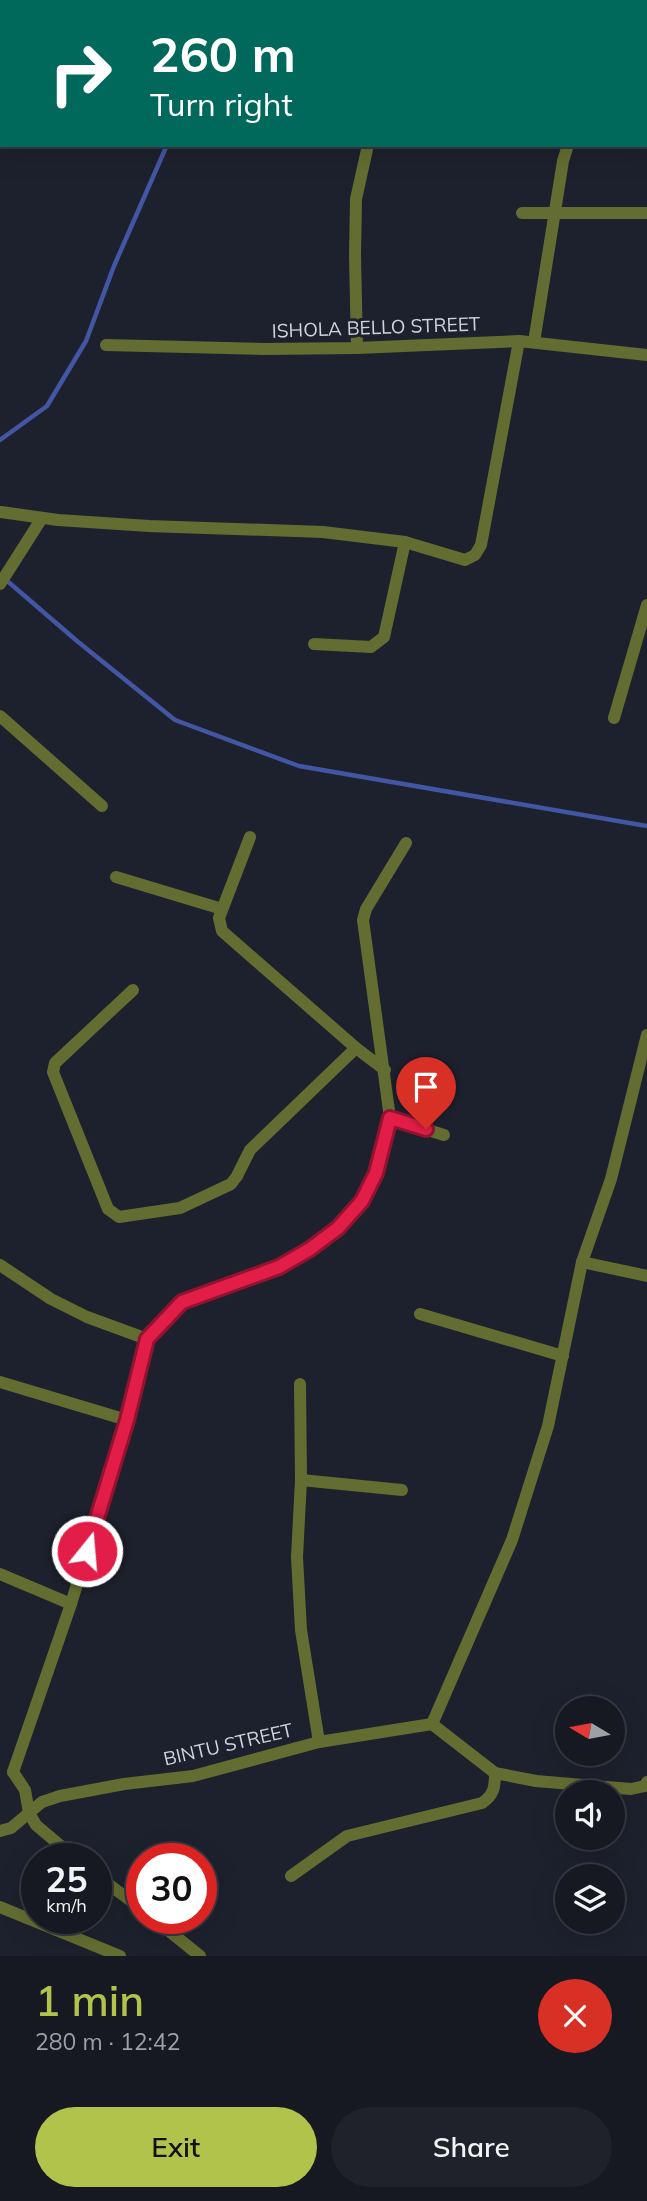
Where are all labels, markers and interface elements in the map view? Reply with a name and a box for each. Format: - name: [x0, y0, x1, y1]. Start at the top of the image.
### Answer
- text: 260 m: [150, 23, 296, 84]
- icon: right: [35, 28, 126, 119]
- text: Turn right: [150, 84, 293, 124]
- street label: ISHOLA BELLO STREET: [271, 311, 481, 343]
- pin: [396, 1057, 456, 1129]
- icon: arrive: [407, 1068, 445, 1106]
- position arrow: [50, 1514, 124, 1588]
- north arrow: [555, 1696, 625, 1766]
- map controls: [555, 1696, 625, 1934]
- street label: BINTU STREET: [161, 1717, 296, 1771]
- button: sound: [555, 1780, 625, 1850]
- speed limit sign: 30: [126, 1843, 217, 1934]
- text: 25: [45, 1857, 88, 1901]
- button: layers: [555, 1864, 625, 1934]
- text: km/h: [46, 1894, 87, 1917]
- text: 1 min: [35, 1974, 144, 2027]
- button: close: [538, 1979, 612, 2053]
- text: 280 m · 12:42: [35, 2027, 180, 2056]
- button: Exit: [35, 2107, 317, 2187]
- button: Share: [331, 2107, 612, 2187]

